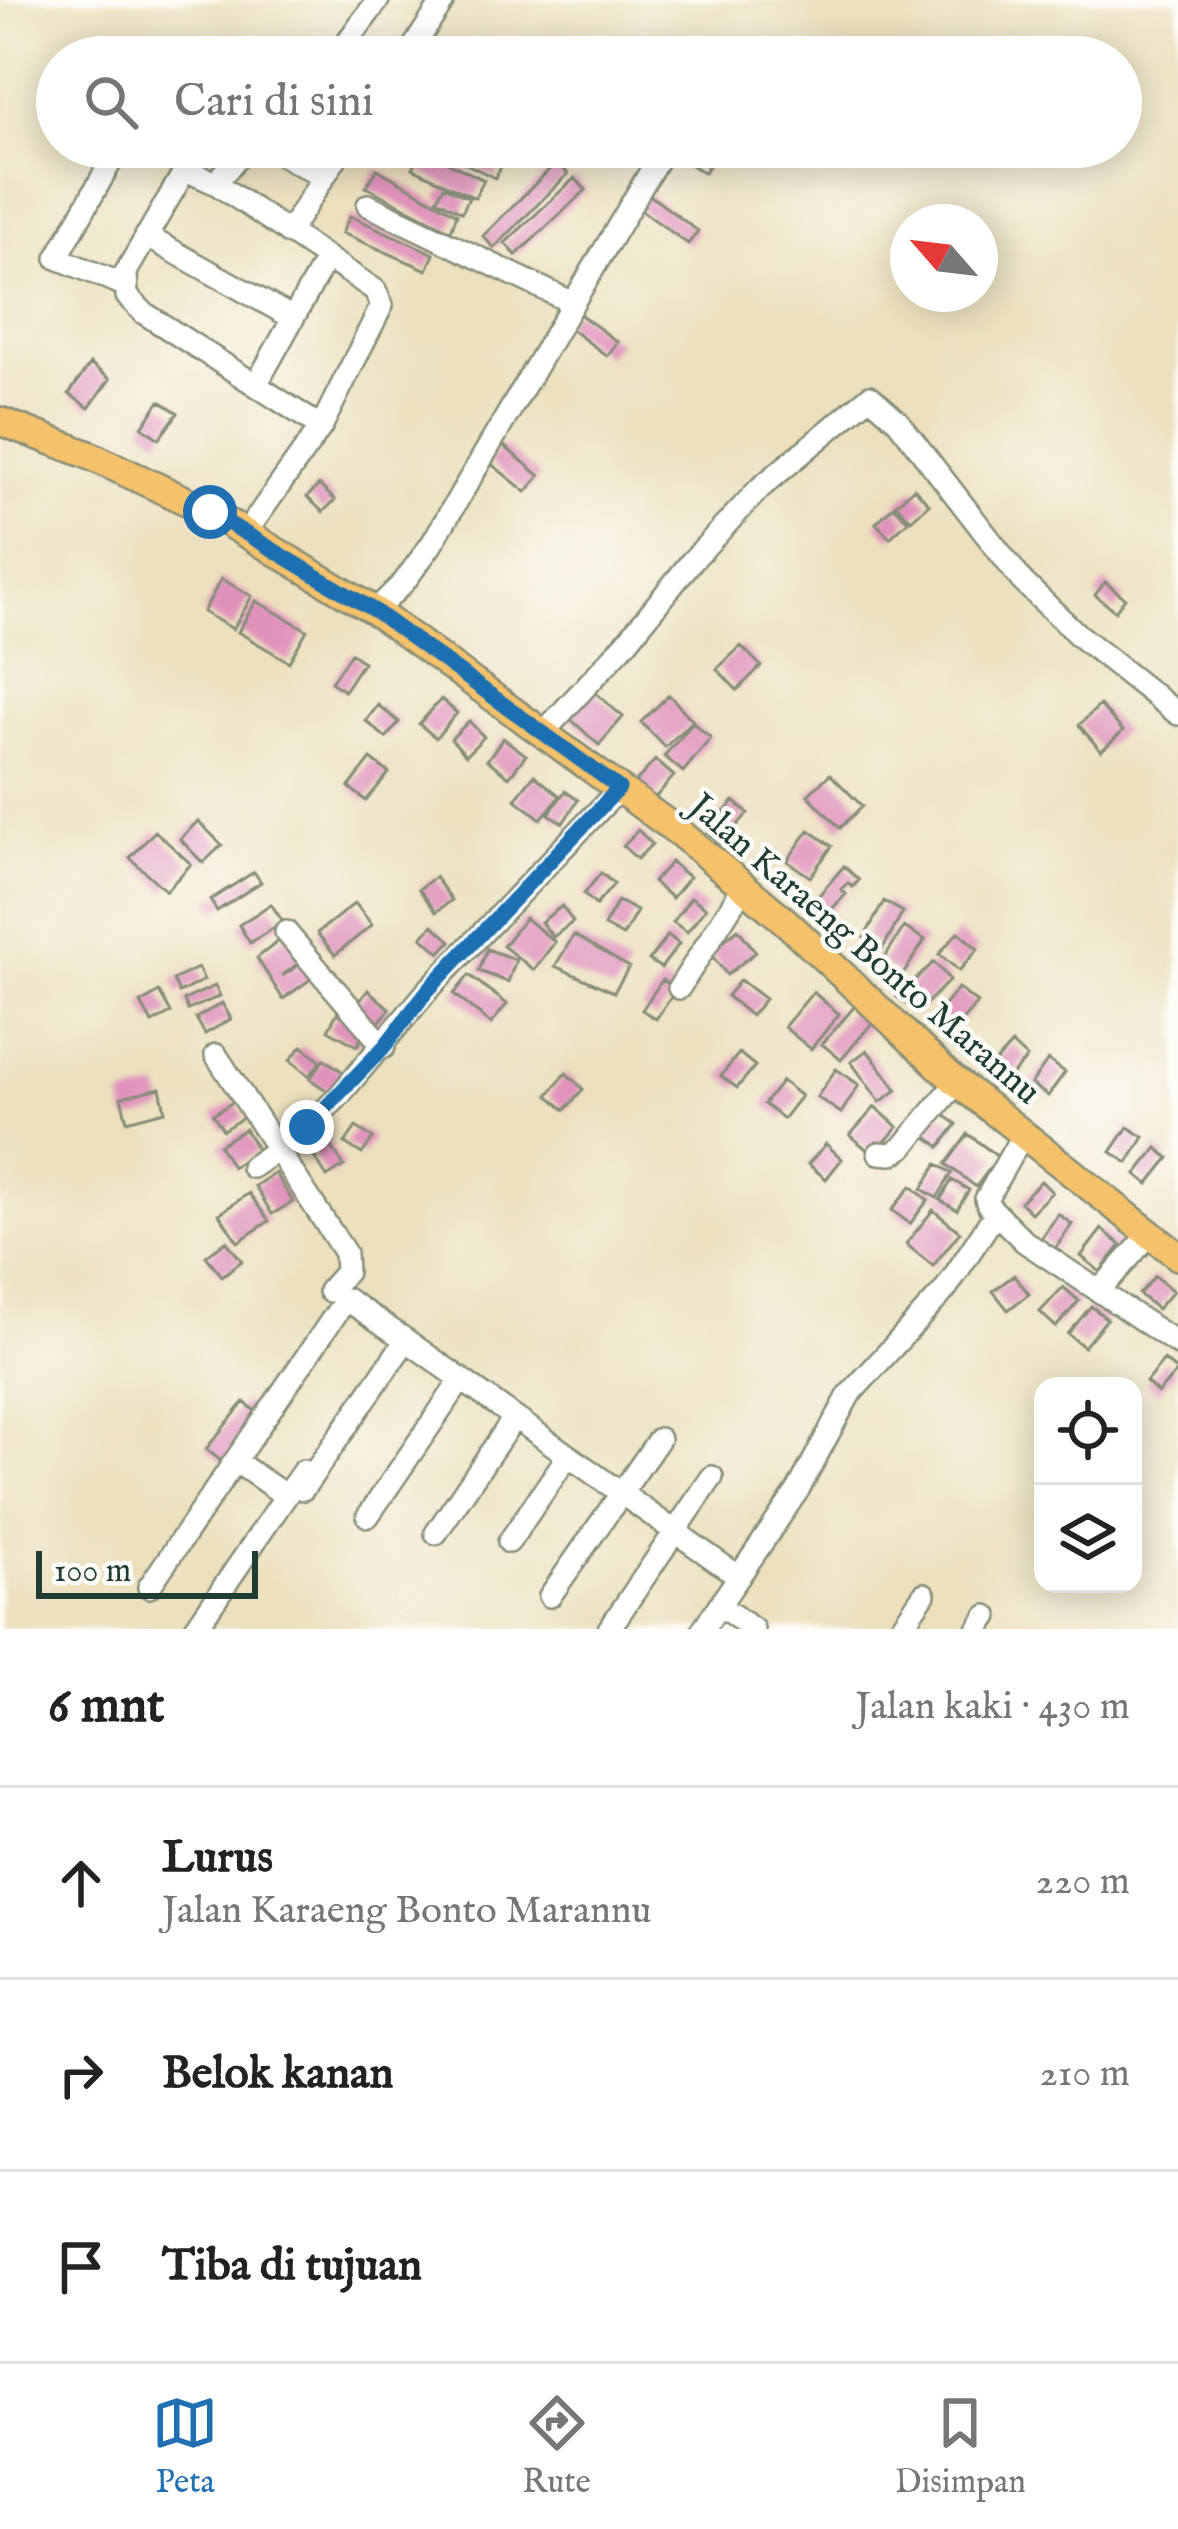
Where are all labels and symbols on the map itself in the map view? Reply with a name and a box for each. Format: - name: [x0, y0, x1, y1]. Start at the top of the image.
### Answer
- north arrow: [890, 204, 998, 312]
- route start: [183, 485, 237, 539]
- street label: Jalan Karaeng Bonto Marannu: [675, 782, 1050, 1116]
- route end: [280, 1100, 334, 1154]
- scale bar: [36, 1545, 258, 1598]

